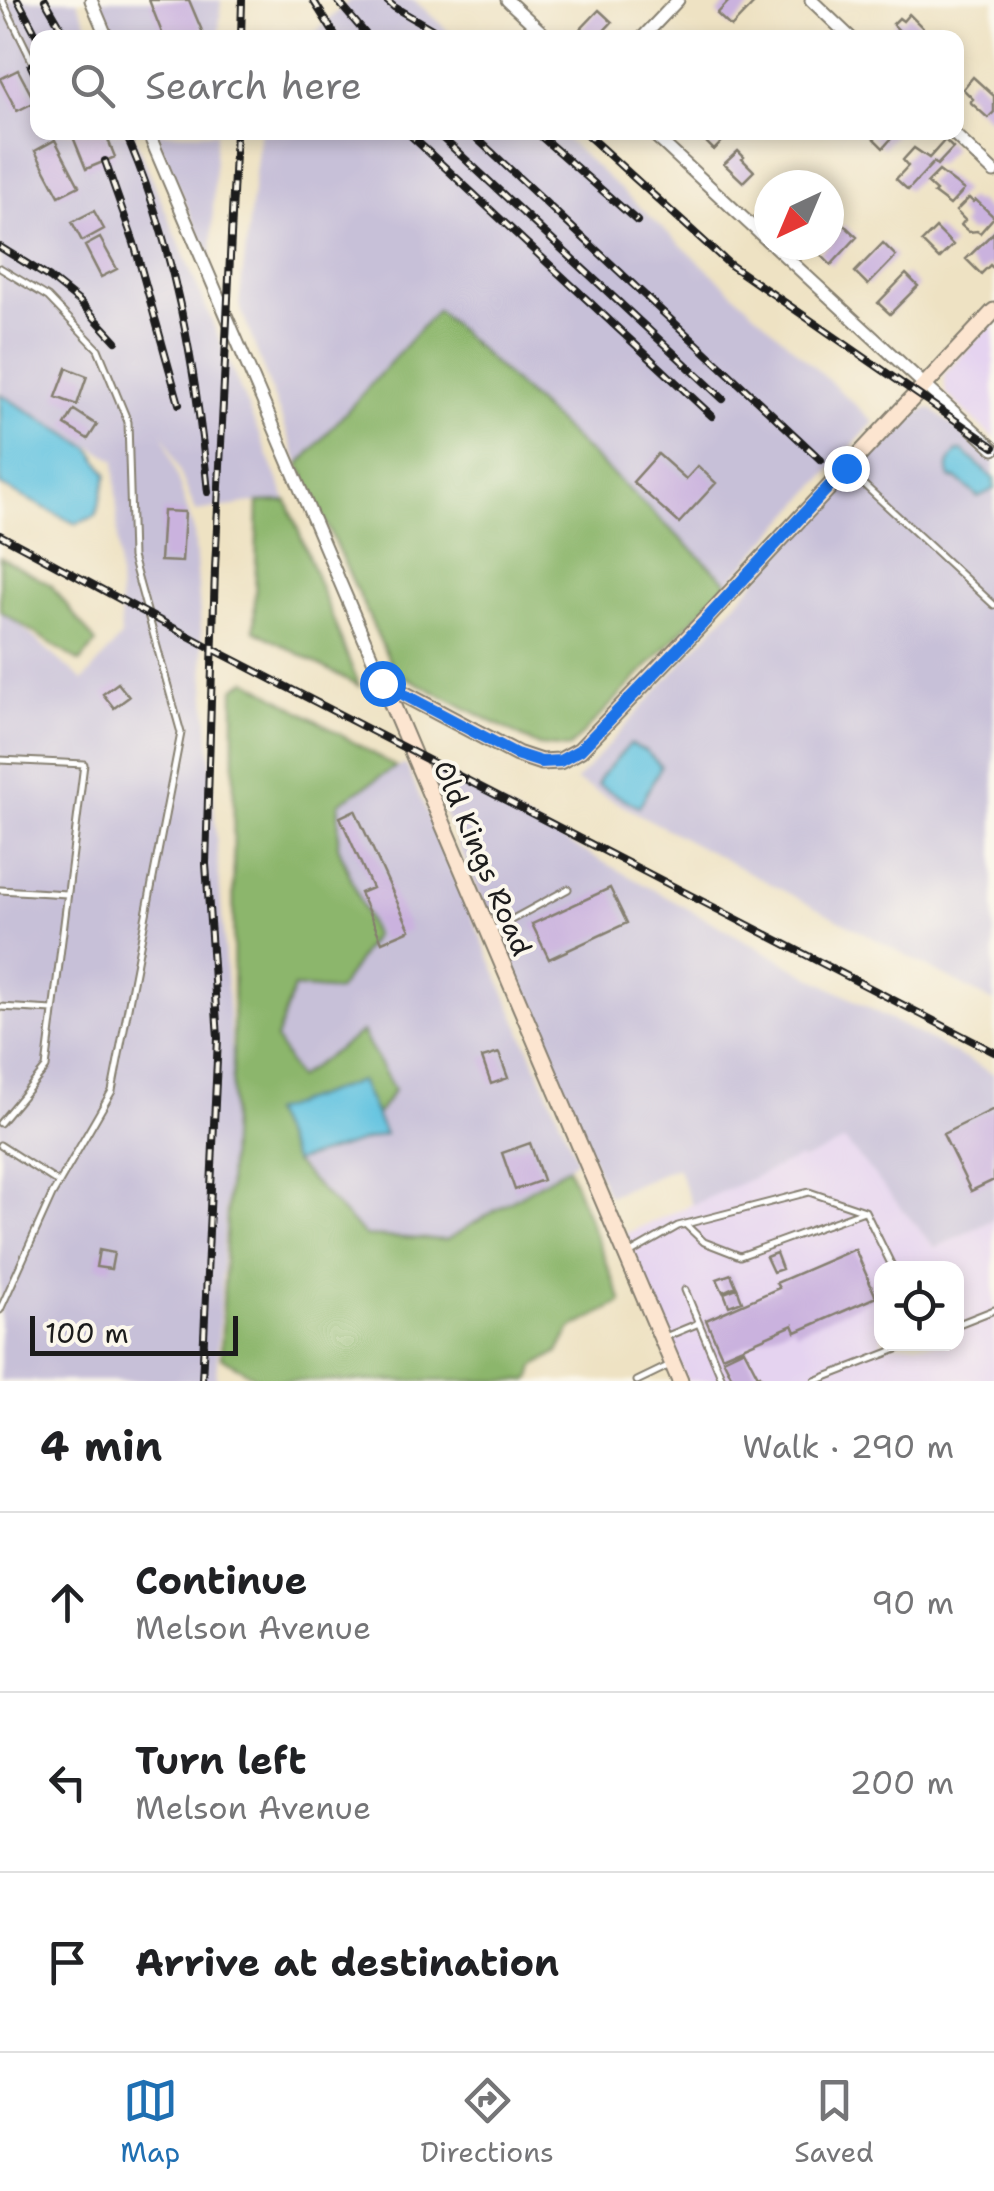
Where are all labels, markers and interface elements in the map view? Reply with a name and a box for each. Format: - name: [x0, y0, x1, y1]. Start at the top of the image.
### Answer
- search box: [30, 30, 964, 140]
- icon: search: [65, 58, 120, 113]
- text: Search here: [145, 60, 362, 111]
- north arrow: [754, 170, 844, 260]
- route end: [824, 446, 870, 492]
- route start: [360, 661, 406, 707]
- street label: Old Kings Road: [425, 755, 541, 961]
- map controls: [874, 1261, 964, 1351]
- button: locate: [874, 1261, 964, 1351]
- scale bar: [30, 1311, 238, 1356]
- text: 100 m: [45, 1314, 129, 1352]
- text: 4 min: [40, 1418, 162, 1474]
- text: Walk · 290 m: [742, 1425, 954, 1468]
- text: Continue: [135, 1555, 307, 1606]
- icon: ahead: [40, 1575, 95, 1630]
- text: 90 m: [871, 1581, 954, 1624]
- text: Melson Avenue: [135, 1606, 371, 1649]
- text: Turn left: [135, 1735, 307, 1786]
- icon: left: [40, 1755, 95, 1810]
- text: 200 m: [850, 1761, 954, 1804]
- text: Melson Avenue: [135, 1786, 371, 1829]
- icon: arrive: [40, 1935, 95, 1990]
- text: Arrive at destination: [135, 1937, 559, 1988]
- tab: Map: [120, 2073, 180, 2171]
- tab: Directions: [421, 2073, 554, 2171]
- tab: Saved: [794, 2073, 874, 2171]

